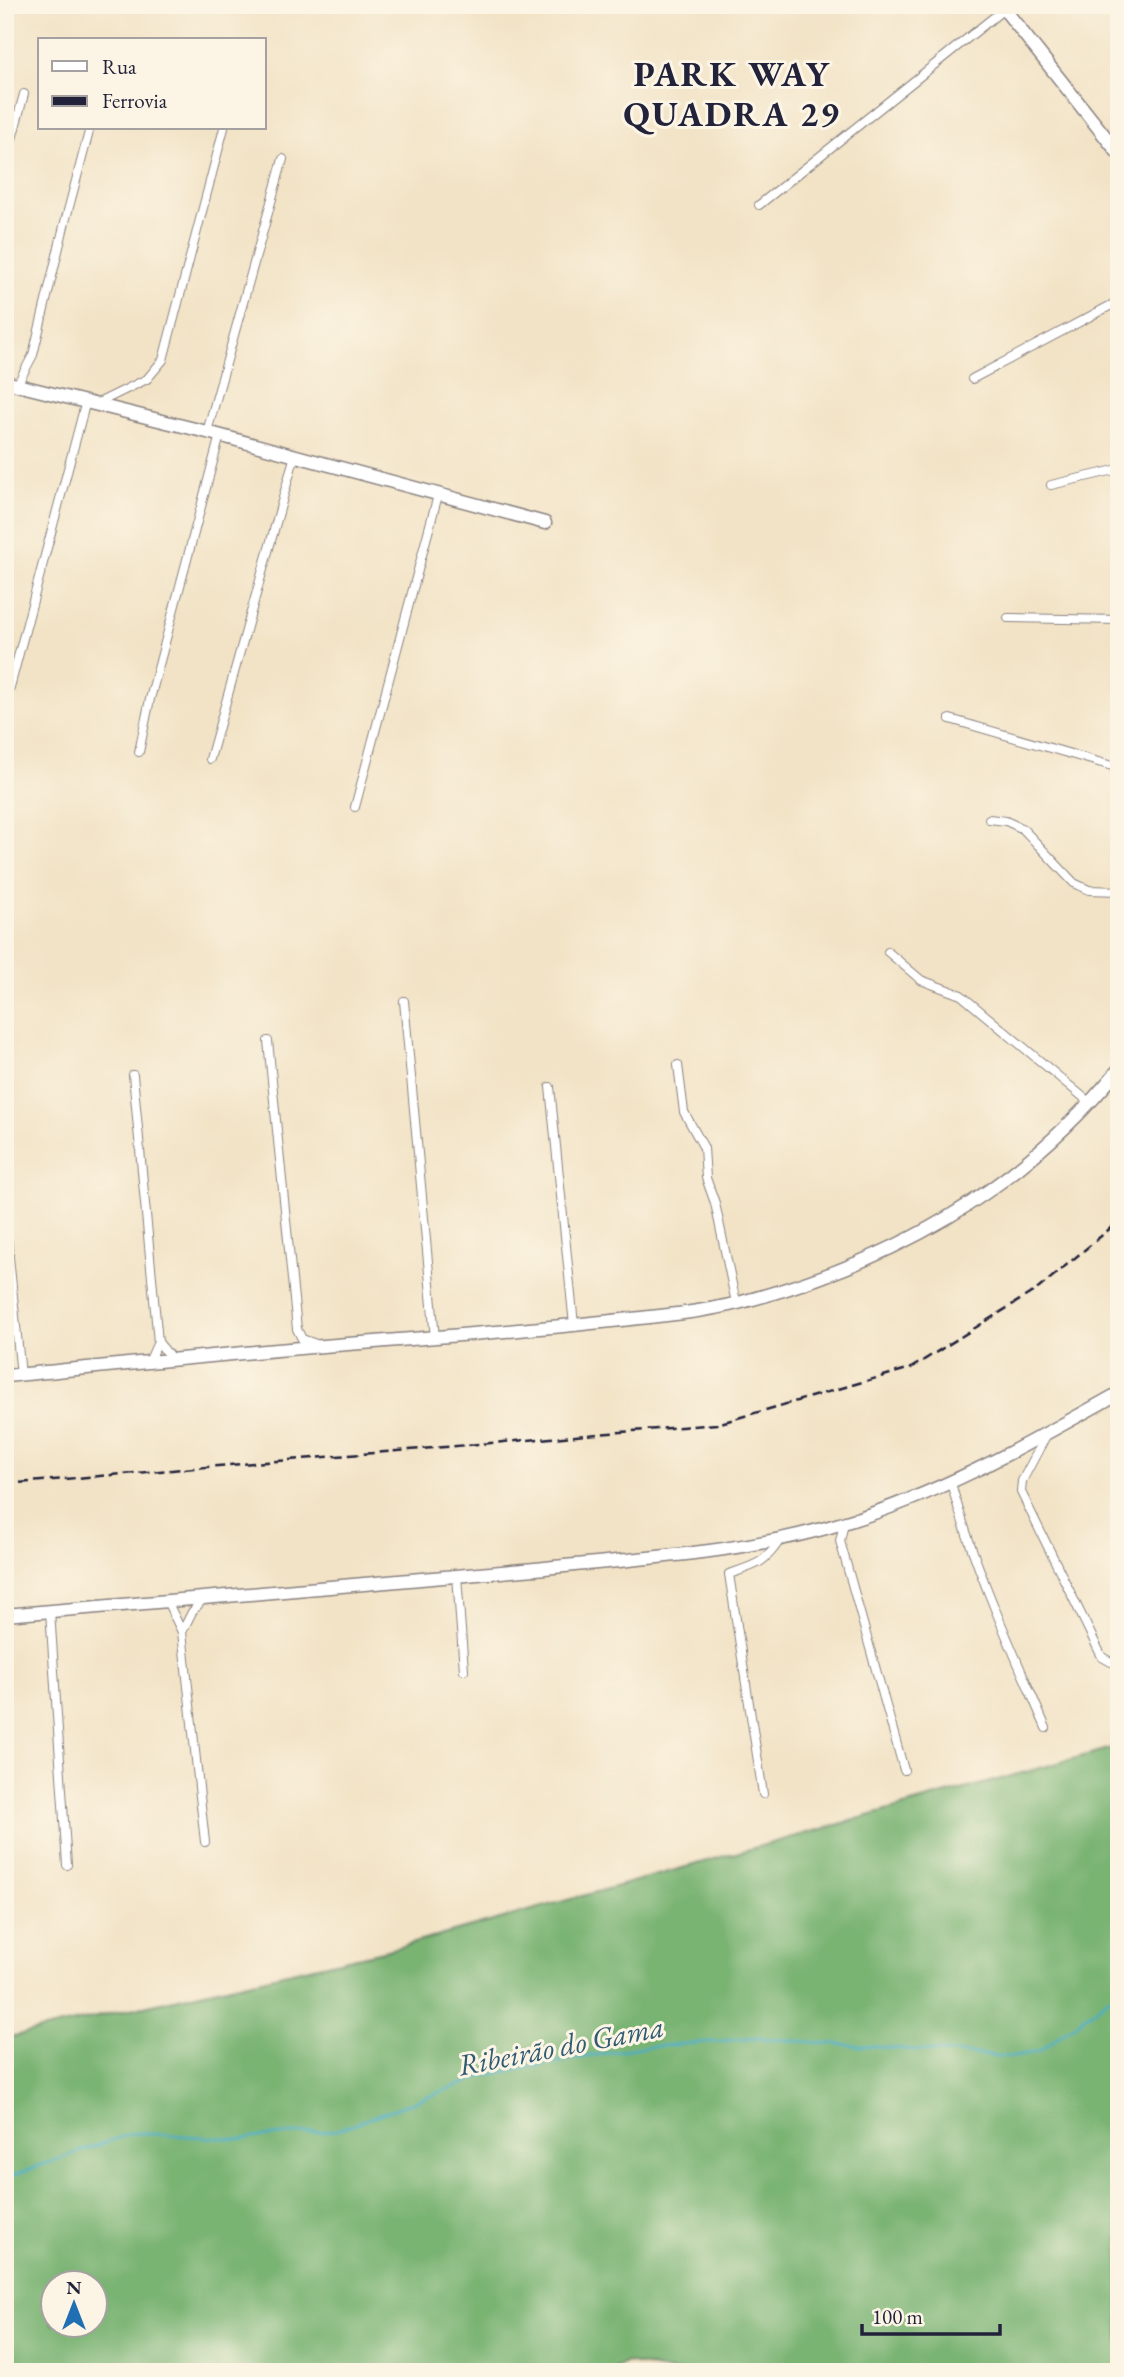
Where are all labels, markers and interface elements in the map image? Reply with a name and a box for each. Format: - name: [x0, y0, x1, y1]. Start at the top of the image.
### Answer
- legend: [38, 38, 266, 130]
- district label: PARK WAY QUADRA 29: [623, 51, 841, 136]
- text: Rua: [102, 53, 137, 80]
- text: Ferrovia: [102, 87, 168, 114]
- water label: Ribeirão do Gama: [455, 2006, 667, 2085]
- north arrow: [38, 2268, 108, 2338]
- text: N: [66, 2275, 82, 2300]
- scale bar: [862, 2293, 1000, 2337]
- text: 100 m: [872, 2303, 923, 2330]

